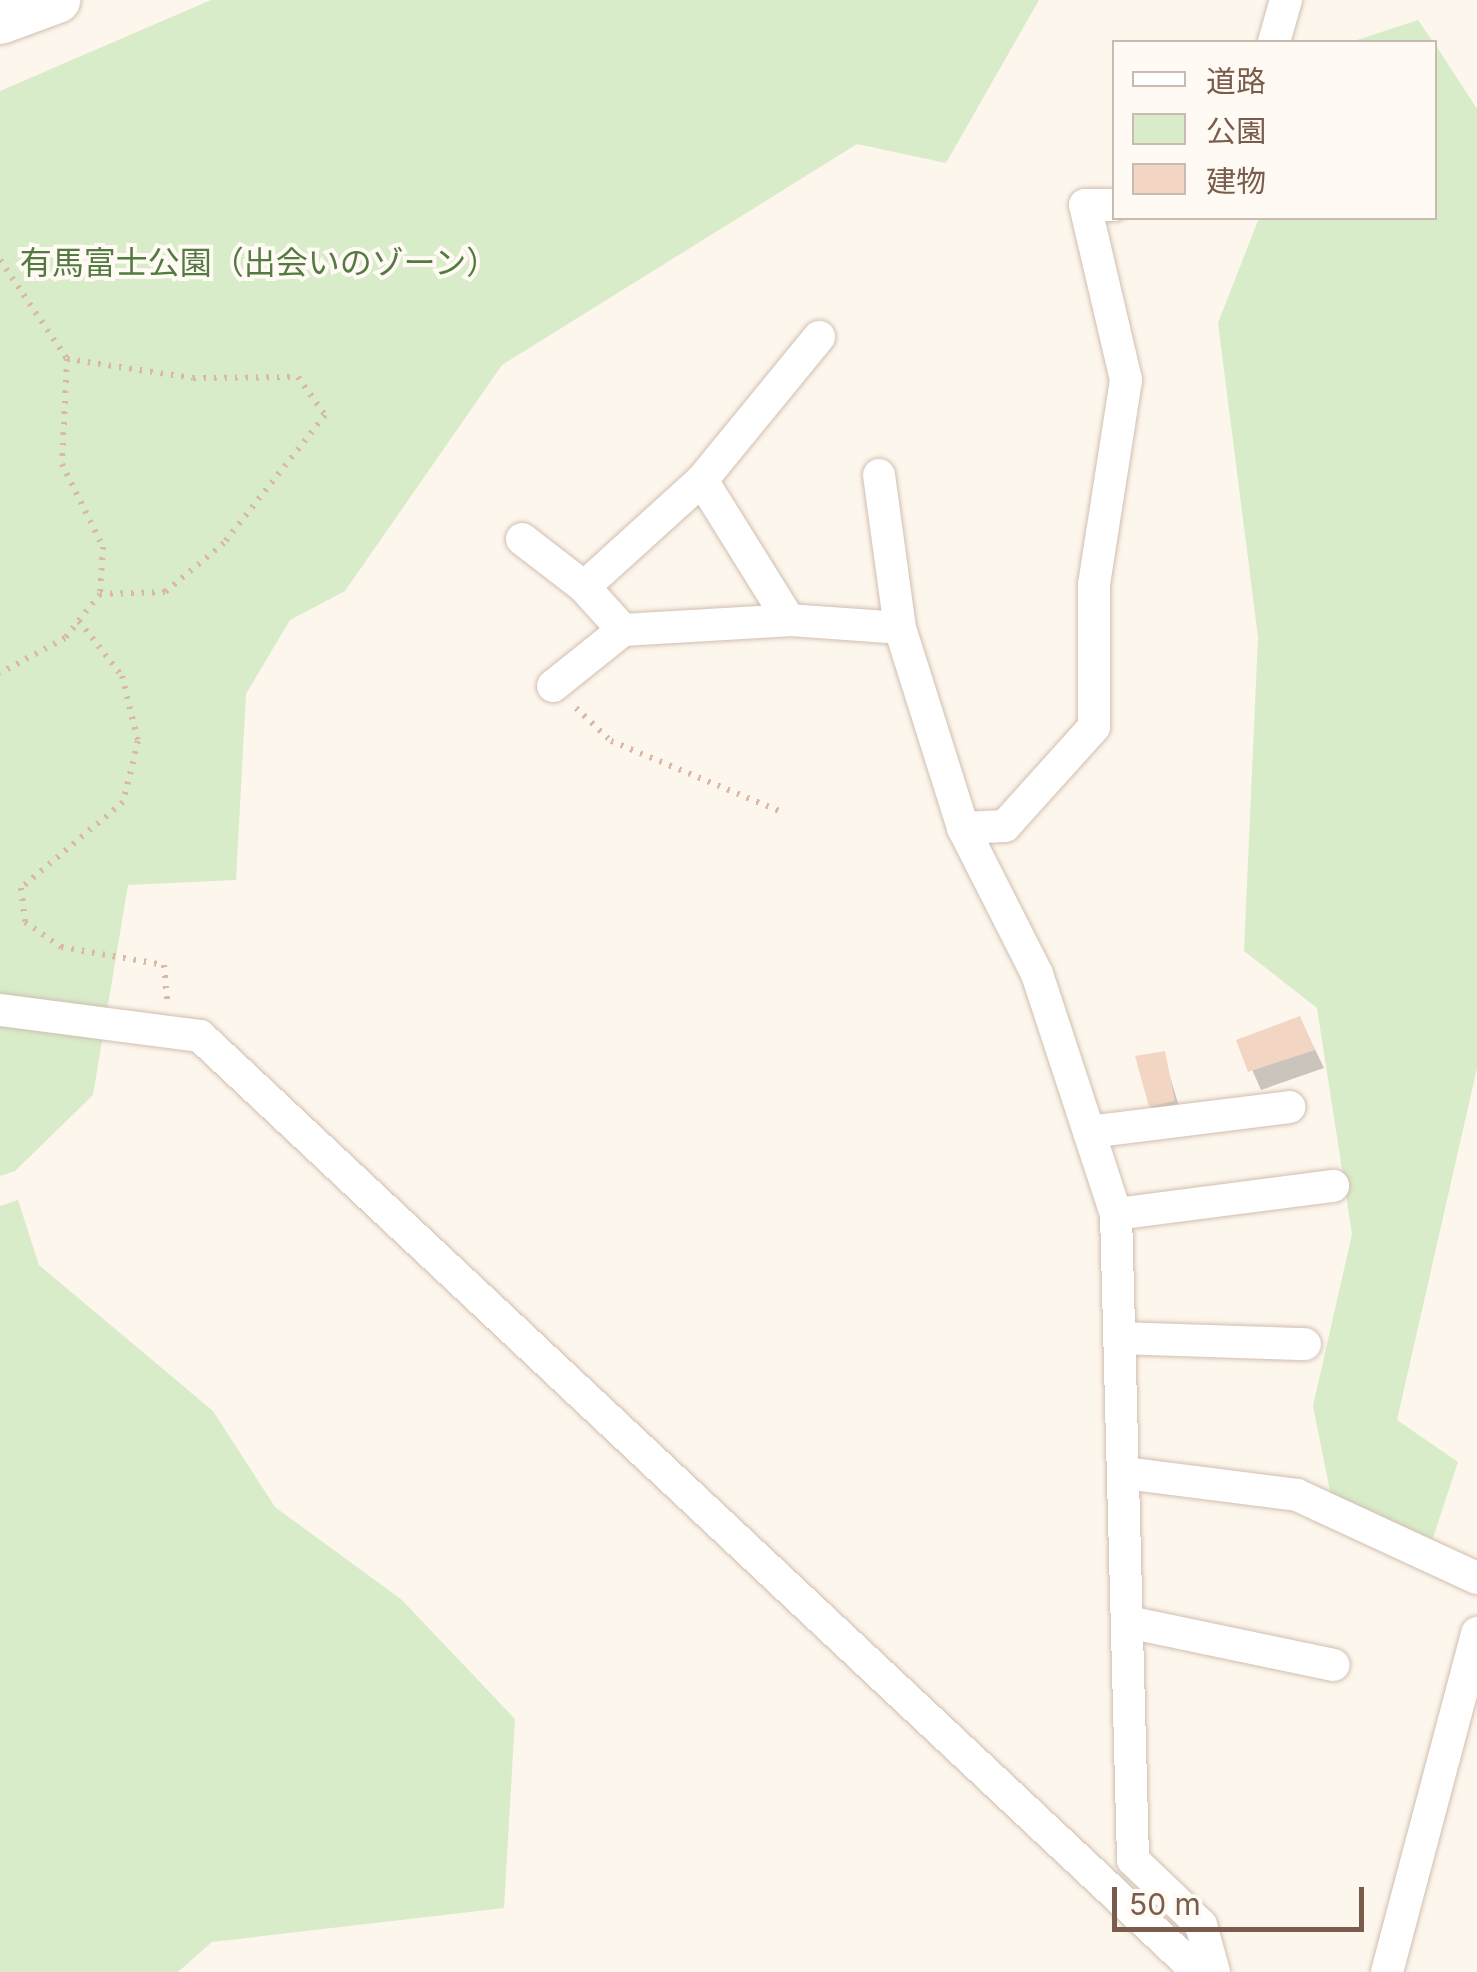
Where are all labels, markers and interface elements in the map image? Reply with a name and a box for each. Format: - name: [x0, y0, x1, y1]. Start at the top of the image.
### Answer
- legend: [1112, 40, 1437, 220]
- text: 道路: [1206, 63, 1266, 99]
- text: 公園: [1206, 113, 1266, 149]
- text: 建物: [1206, 163, 1266, 199]
- park label: 有馬富士公園（出会いのゾーン）: [19, 244, 499, 282]
- scale bar: [1117, 1867, 1370, 1929]
- text: 50 m: [1129, 1886, 1201, 1922]

